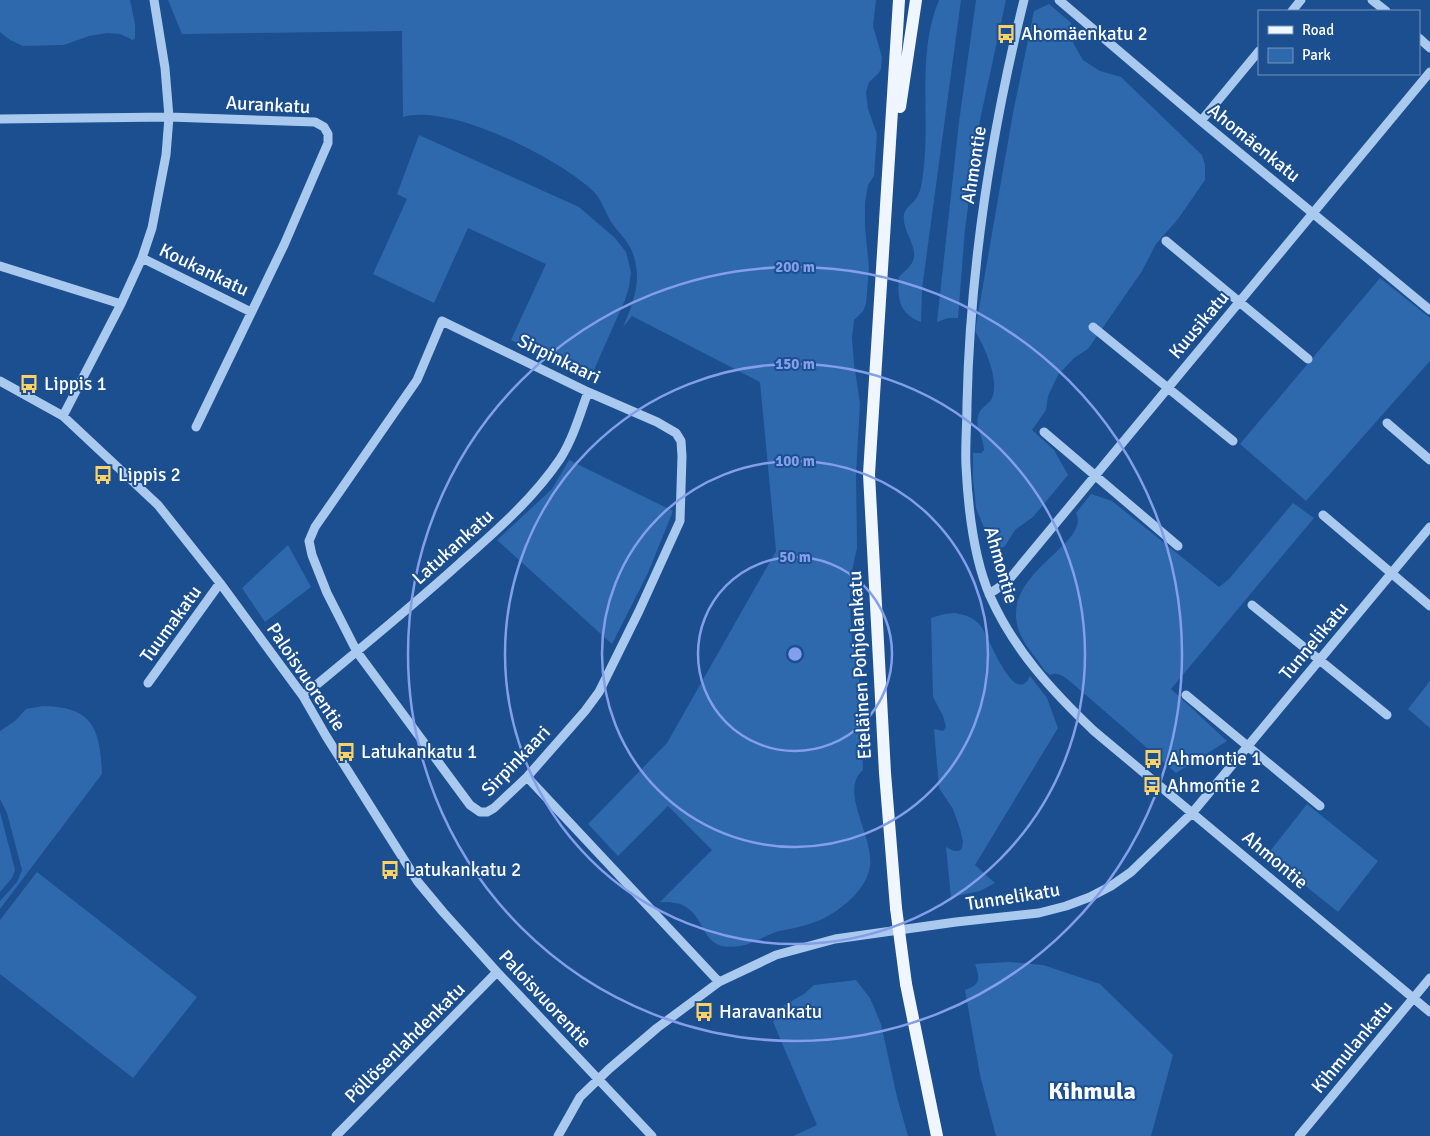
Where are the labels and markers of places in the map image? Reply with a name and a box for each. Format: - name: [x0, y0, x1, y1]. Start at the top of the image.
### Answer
- place label: Ahomäenkatu 2: [1021, 22, 1148, 46]
- bus stop icon: Ahomäenkatu 2: [995, 23, 1017, 45]
- place label: Lippis 1: [44, 372, 107, 396]
- bus stop icon: Lippis 1: [18, 373, 40, 395]
- place label: Lippis 2: [118, 463, 181, 487]
- bus stop icon: Lippis 2: [92, 464, 114, 486]
- centre of rings: [786, 645, 804, 663]
- place label: Latukankatu 1: [361, 740, 477, 764]
- bus stop icon: Latukankatu 1: [335, 741, 357, 763]
- place label: Ahmontie 1: [1168, 747, 1261, 771]
- bus stop icon: Ahmontie 1: [1142, 748, 1164, 770]
- place label: Ahmontie 2: [1167, 774, 1260, 798]
- bus stop icon: Ahmontie 2: [1141, 775, 1163, 797]
- place label: Latukankatu 2: [405, 858, 521, 882]
- bus stop icon: Latukankatu 2: [379, 859, 401, 881]
- place label: Haravankatu: [719, 1000, 822, 1024]
- bus stop icon: Haravankatu: [693, 1001, 715, 1023]

